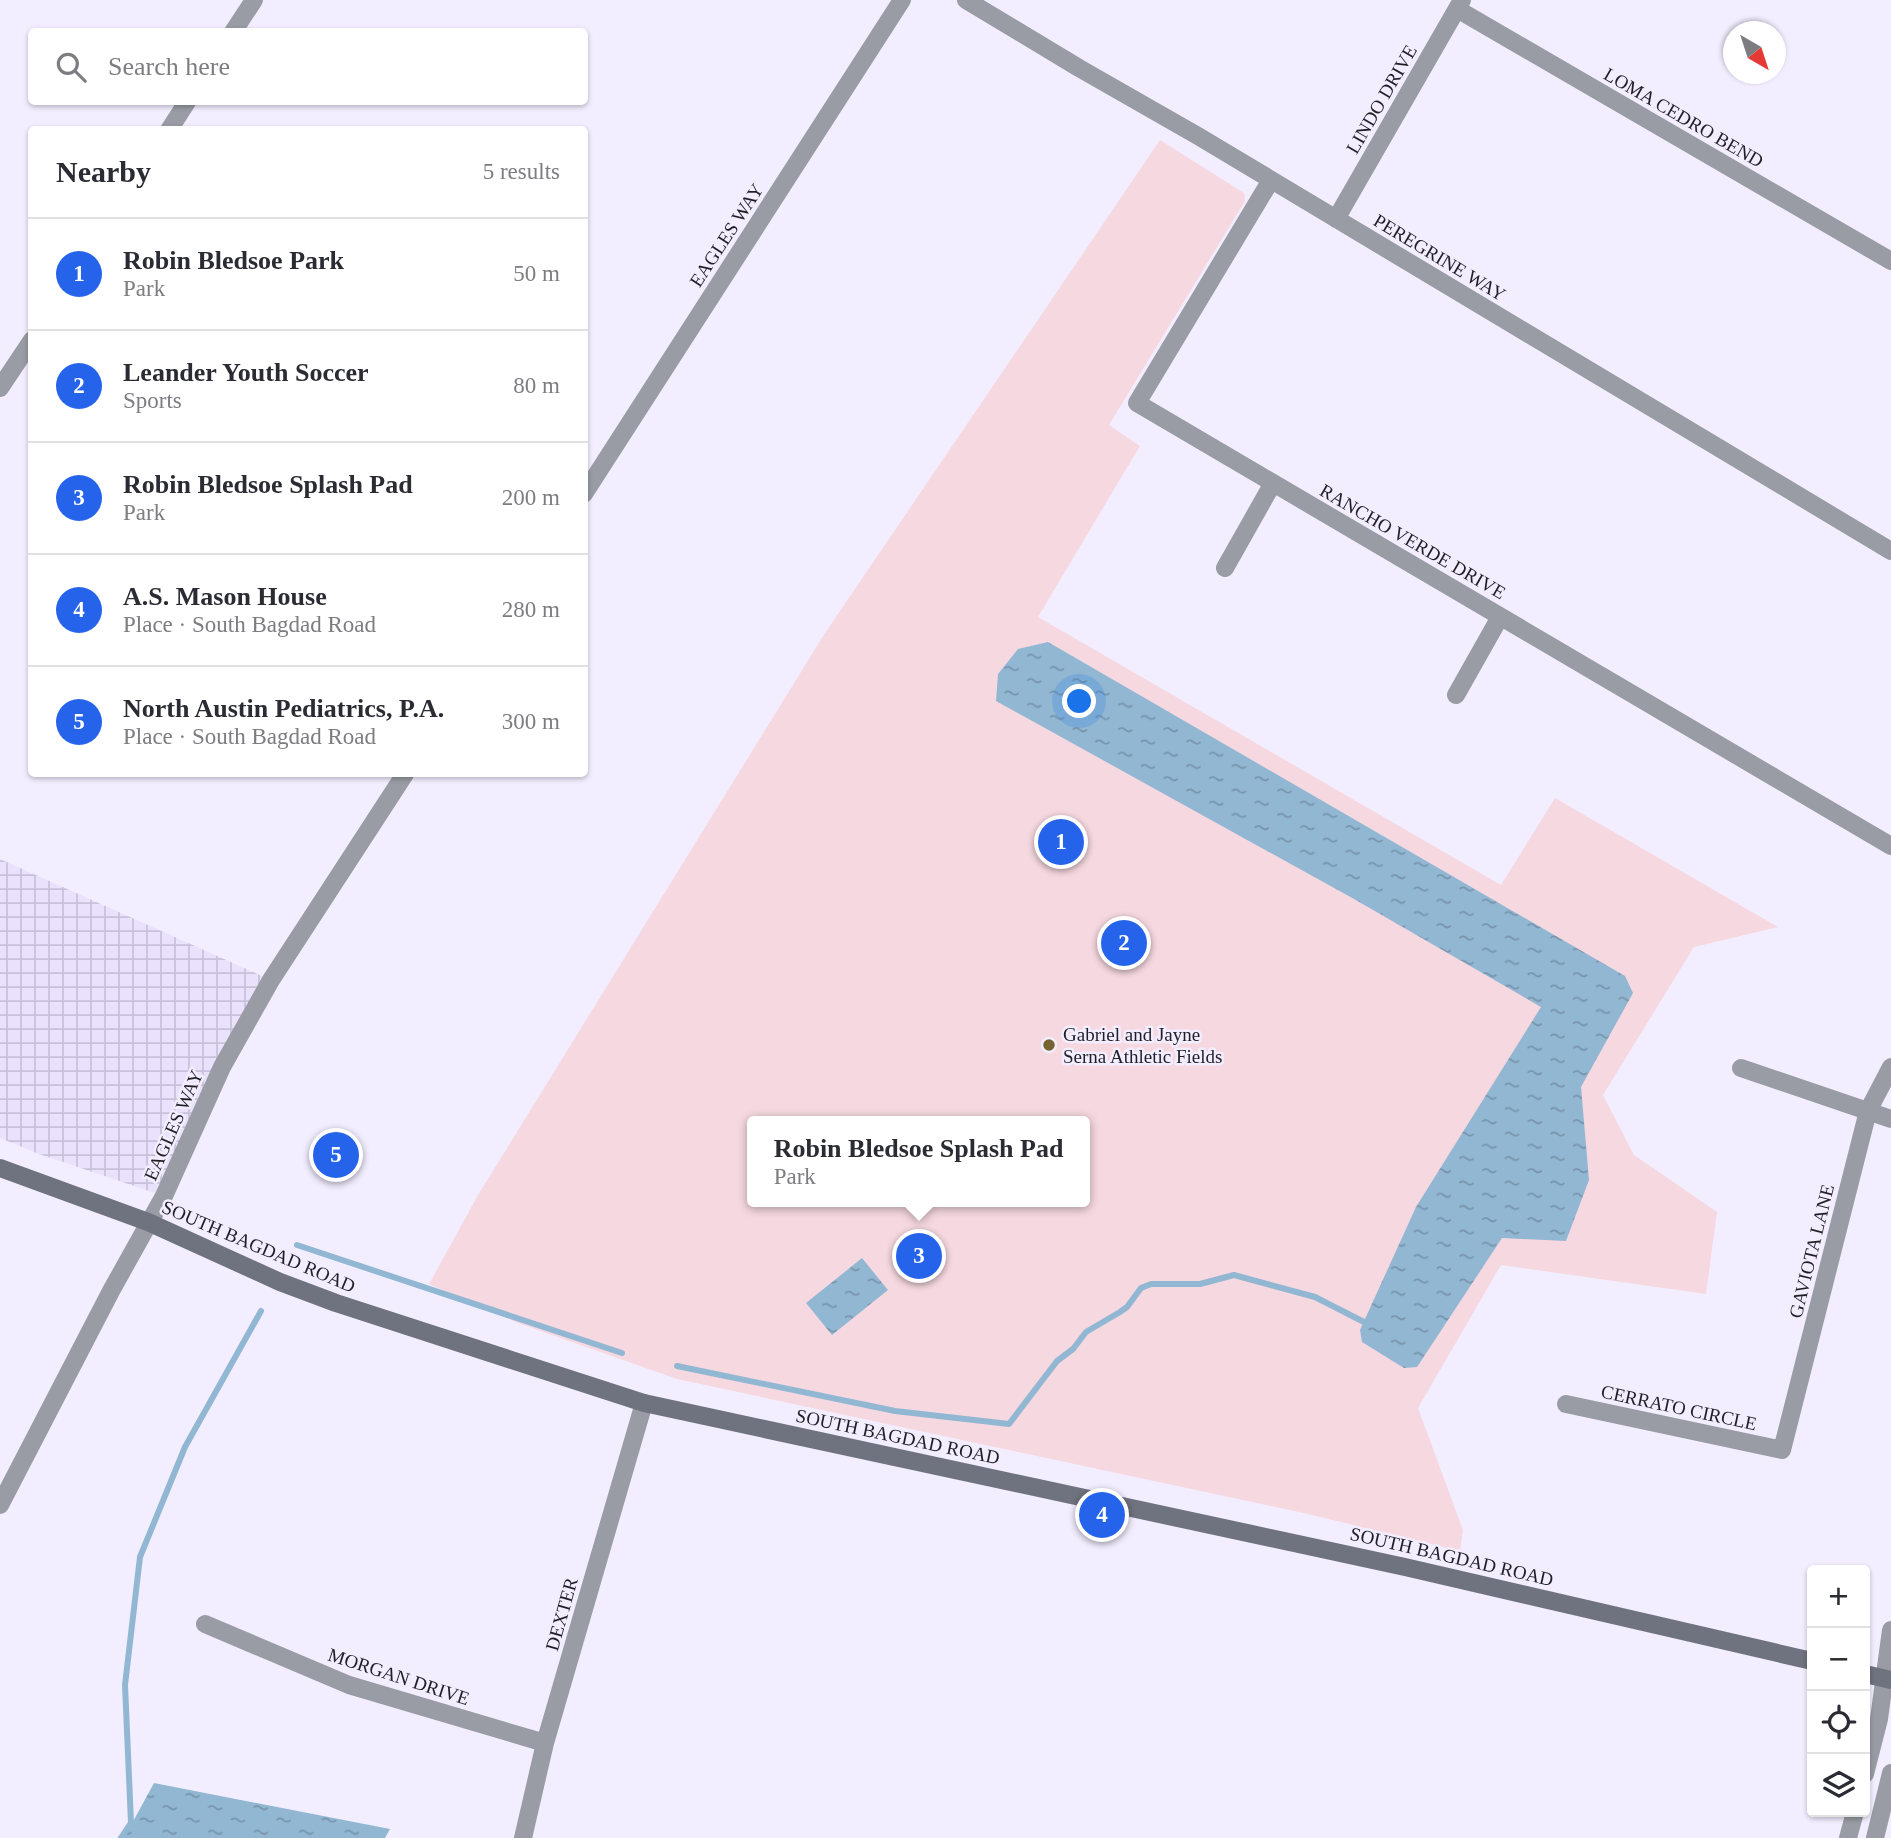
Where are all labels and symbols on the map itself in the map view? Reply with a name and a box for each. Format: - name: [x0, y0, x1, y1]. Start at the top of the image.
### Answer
- north arrow: [1723, 21, 1786, 84]
- street label: LINDO DRIVE: [1342, 41, 1421, 157]
- street label: LOMA CEDRO BEND: [1600, 63, 1767, 172]
- street label: EAGLES WAY: [685, 180, 768, 291]
- street label: PEREGRINE WAY: [1370, 210, 1510, 305]
- street label: RANCHO VERDE DRIVE: [1316, 480, 1509, 603]
- your location: [1062, 684, 1096, 718]
- pin: 1: [1038, 816, 1084, 868]
- pin: 2: [1101, 917, 1147, 969]
- place label: Gabriel and Jayne Serna Athletic Fields: [1063, 1024, 1222, 1067]
- marker: Gabriel and Jayne Serna Athletic Fields: [1041, 1037, 1057, 1053]
- street label: EAGLES WAY: [140, 1066, 207, 1184]
- pin: 5: [313, 1129, 359, 1181]
- street label: GAVIOTA LANE: [1785, 1182, 1838, 1320]
- street label: SOUTH BAGDAD ROAD: [159, 1196, 359, 1297]
- pin: 3: [896, 1230, 942, 1282]
- street label: CERRATO CIRCLE: [1599, 1381, 1759, 1434]
- street label: SOUTH BAGDAD ROAD: [794, 1405, 1002, 1468]
- pin: 4: [1079, 1489, 1125, 1541]
- street label: SOUTH BAGDAD ROAD: [1348, 1523, 1556, 1590]
- street label: DEXTER: [541, 1575, 582, 1653]
- street label: MORGAN DRIVE: [326, 1644, 472, 1709]

